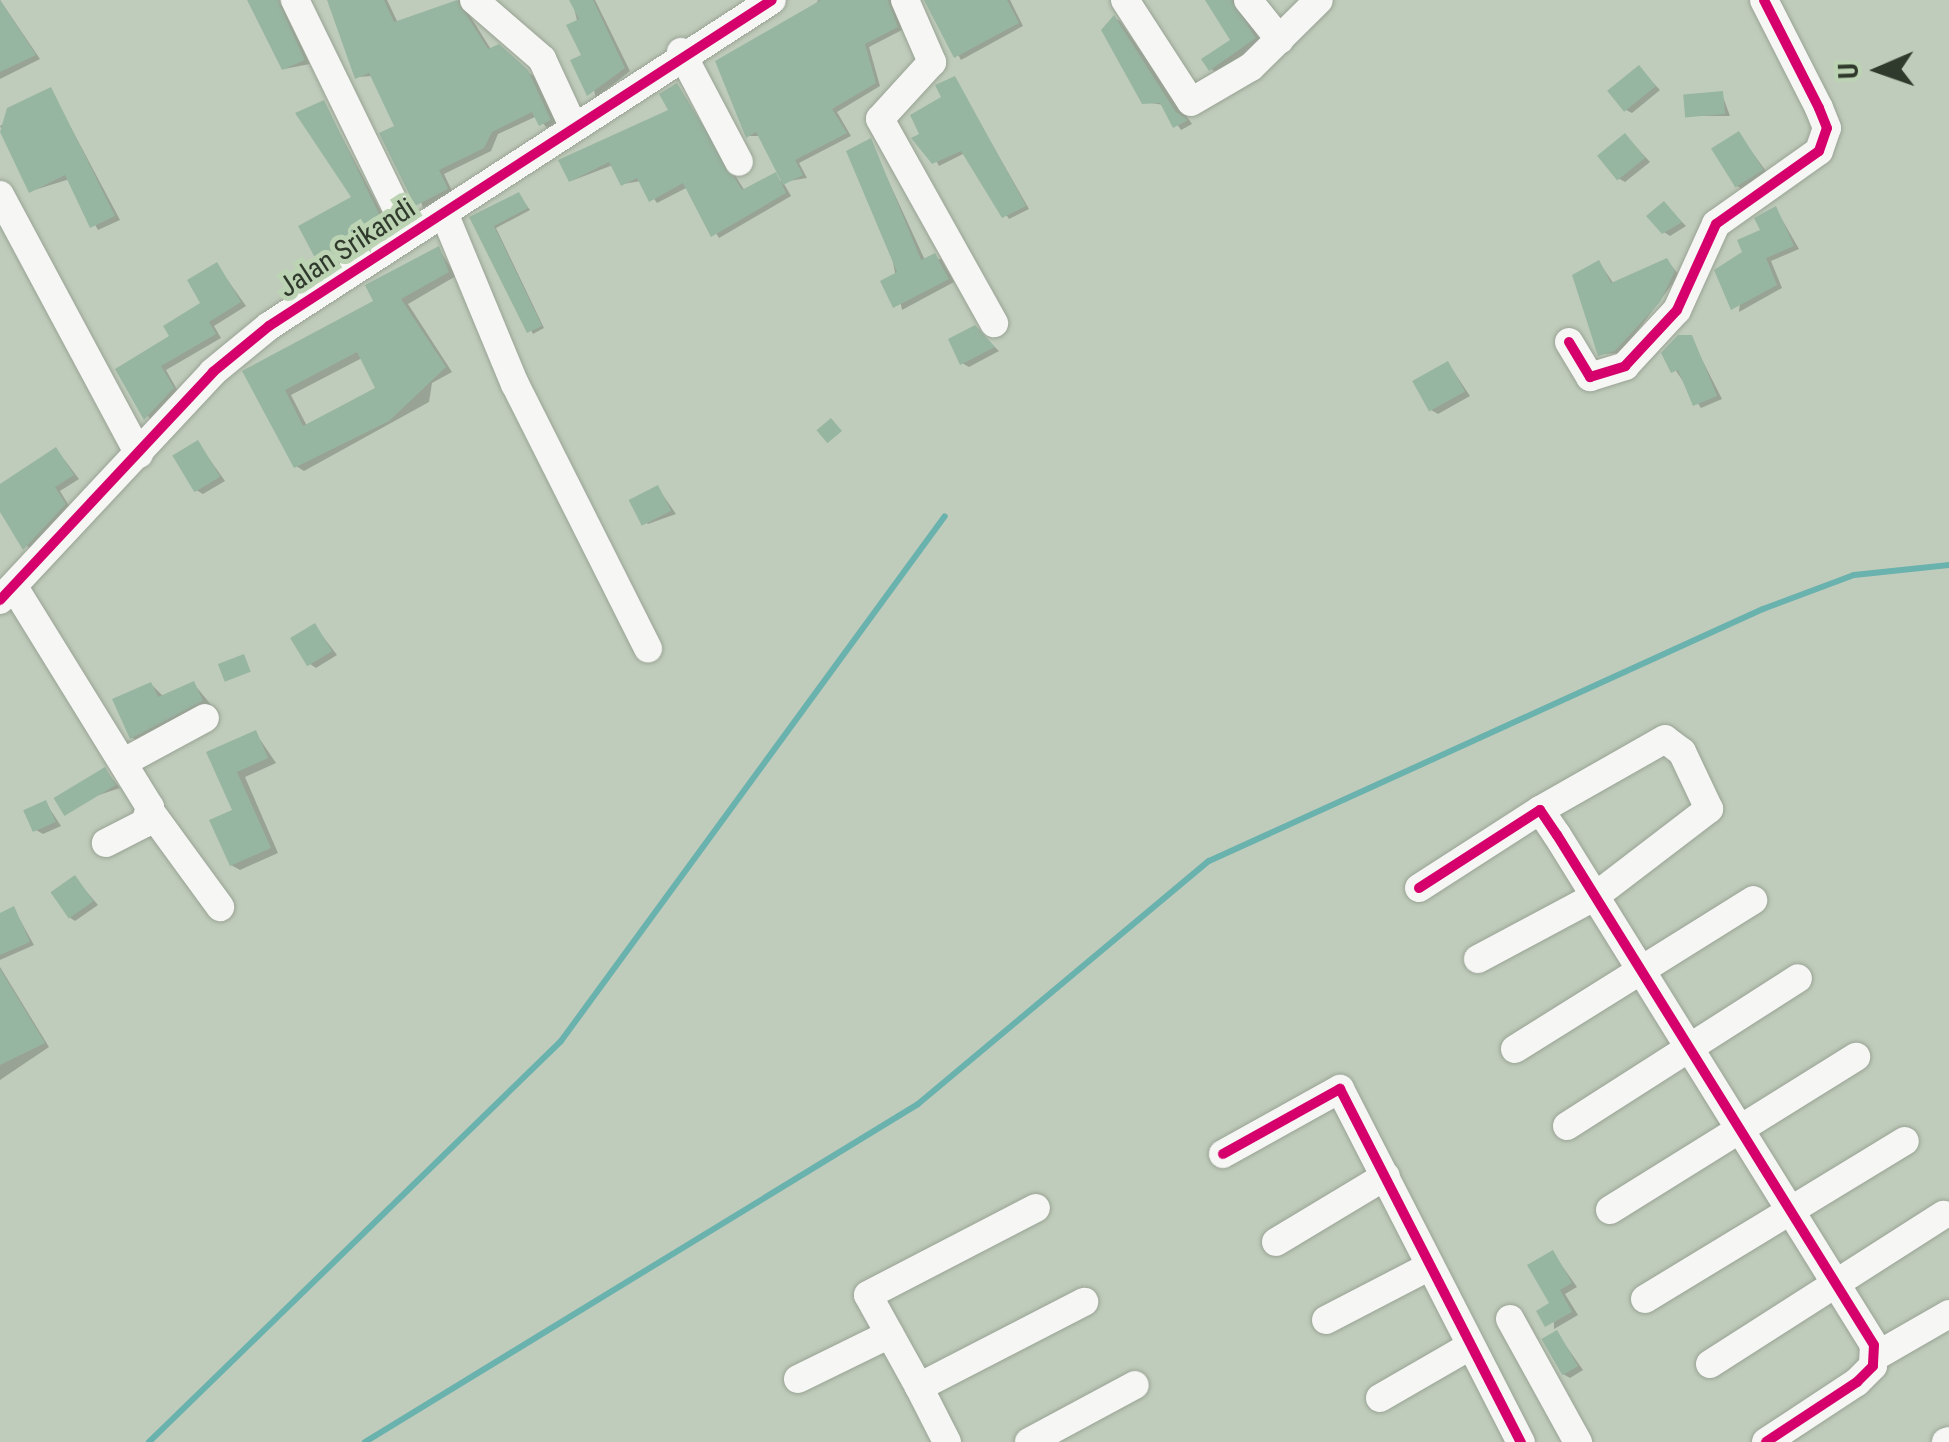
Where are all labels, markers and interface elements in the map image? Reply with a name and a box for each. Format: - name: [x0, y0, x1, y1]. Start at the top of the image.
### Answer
- north arrow: [1829, 20, 1929, 120]
- text: U: [1832, 63, 1865, 80]
- street label: Jalan Srikandi: [272, 191, 422, 305]

